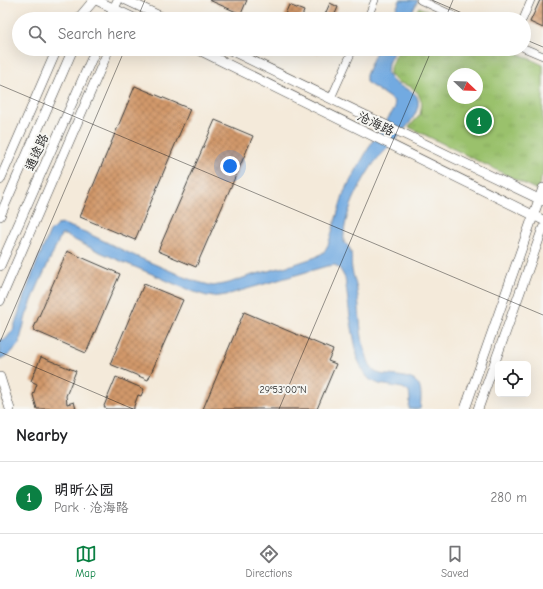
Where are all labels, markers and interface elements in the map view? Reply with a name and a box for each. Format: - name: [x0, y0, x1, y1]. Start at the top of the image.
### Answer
- search box: [12, 12, 531, 56]
- icon: search: [26, 23, 48, 45]
- text: Search here: [58, 25, 136, 43]
- north arrow: [447, 68, 483, 104]
- pin: 1: [466, 106, 492, 136]
- street label: 沧海路: [355, 108, 397, 139]
- street label: 通途路: [22, 131, 51, 173]
- your location: [220, 156, 240, 176]
- map controls: [495, 361, 531, 397]
- button: locate: [495, 361, 531, 397]
- text: 29°53'00"N: [260, 384, 306, 396]
- text: Nearby: [16, 426, 67, 445]
- text: 明昕公园: [54, 481, 114, 499]
- text: 1: [26, 490, 32, 505]
- text: 280 m: [490, 490, 527, 505]
- text: Park · 沧海路: [54, 500, 129, 515]
- tab: Map: [75, 543, 97, 580]
- tab: Directions: [246, 543, 292, 580]
- tab: Saved: [441, 543, 468, 580]

